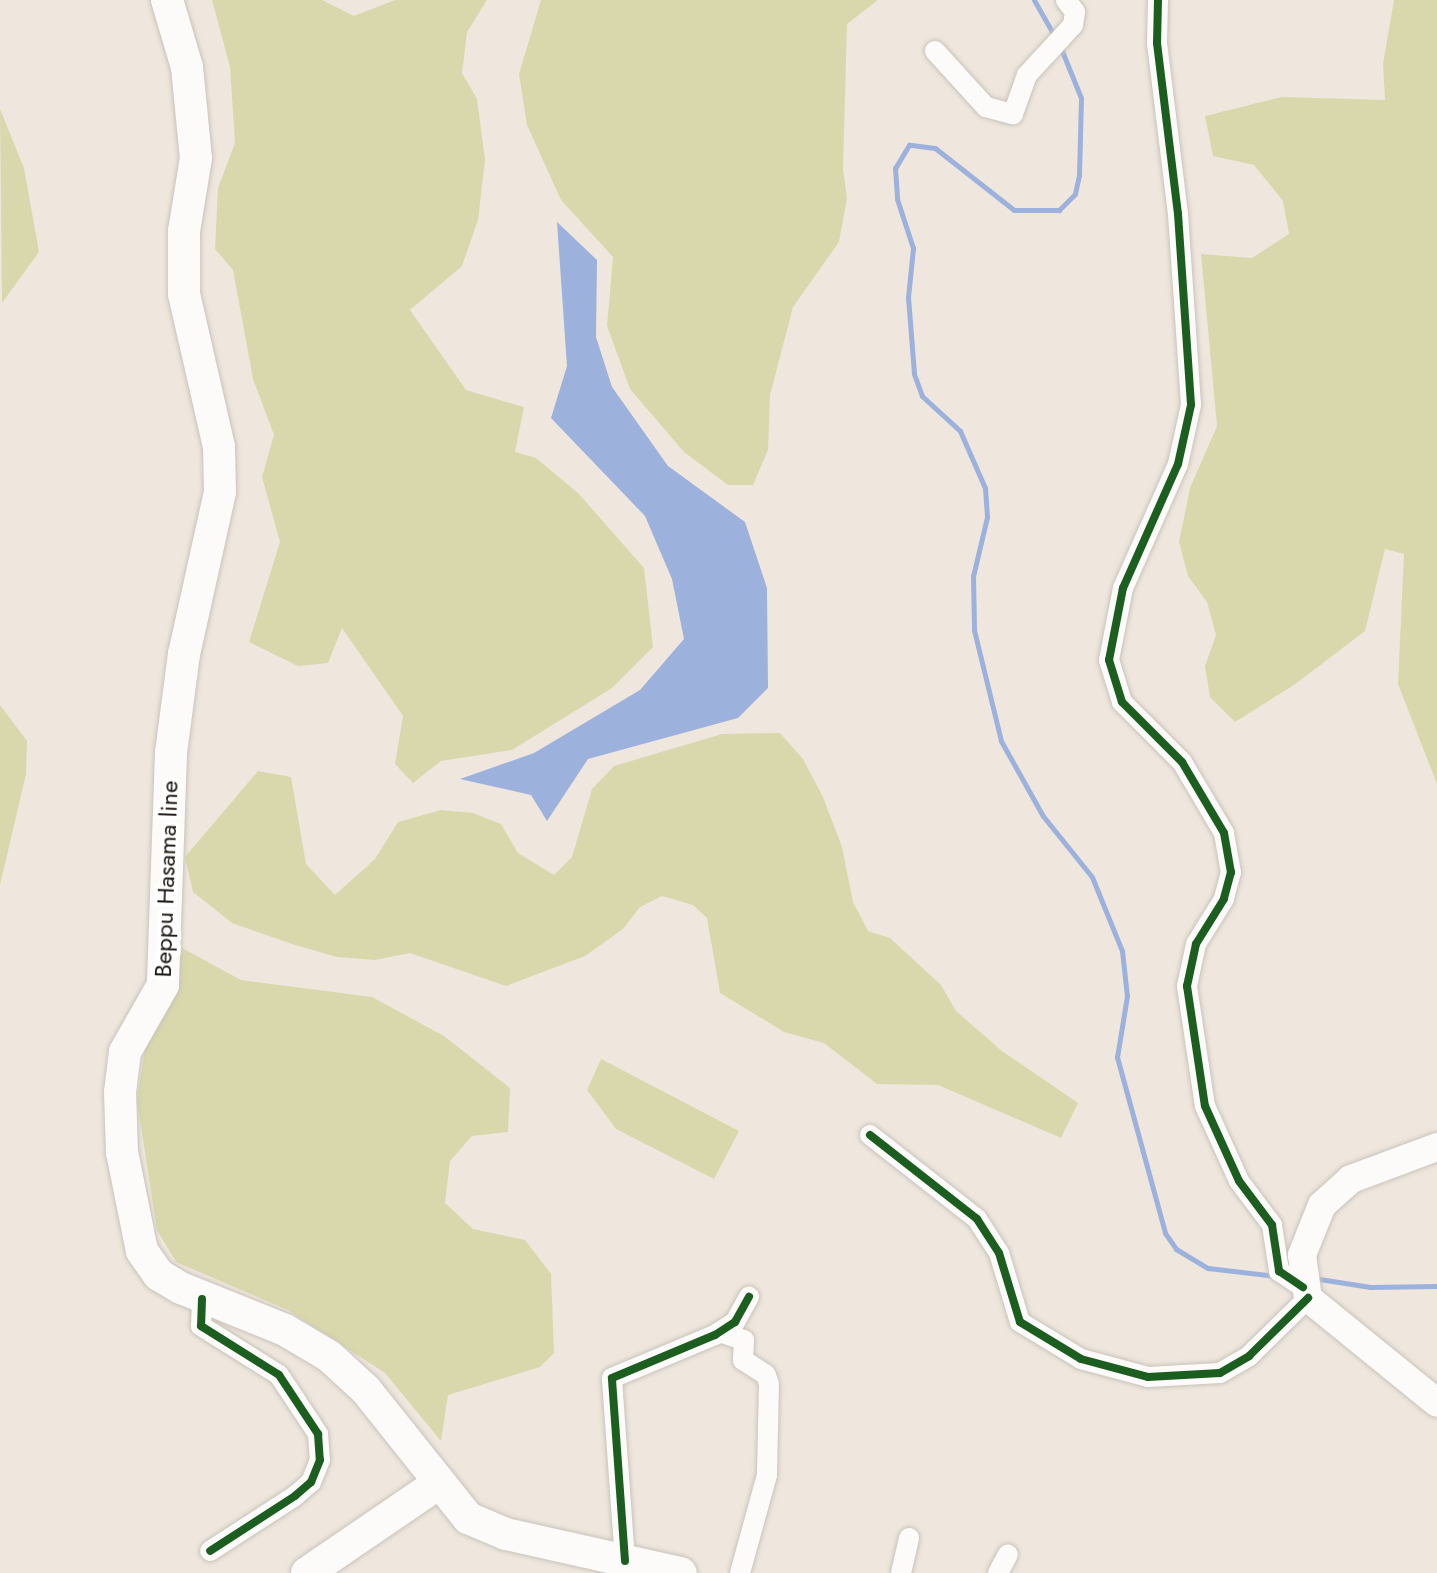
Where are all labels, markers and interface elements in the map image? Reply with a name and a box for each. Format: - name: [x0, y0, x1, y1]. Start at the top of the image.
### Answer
- street label: Beppu Hasama line: [148, 780, 184, 978]

